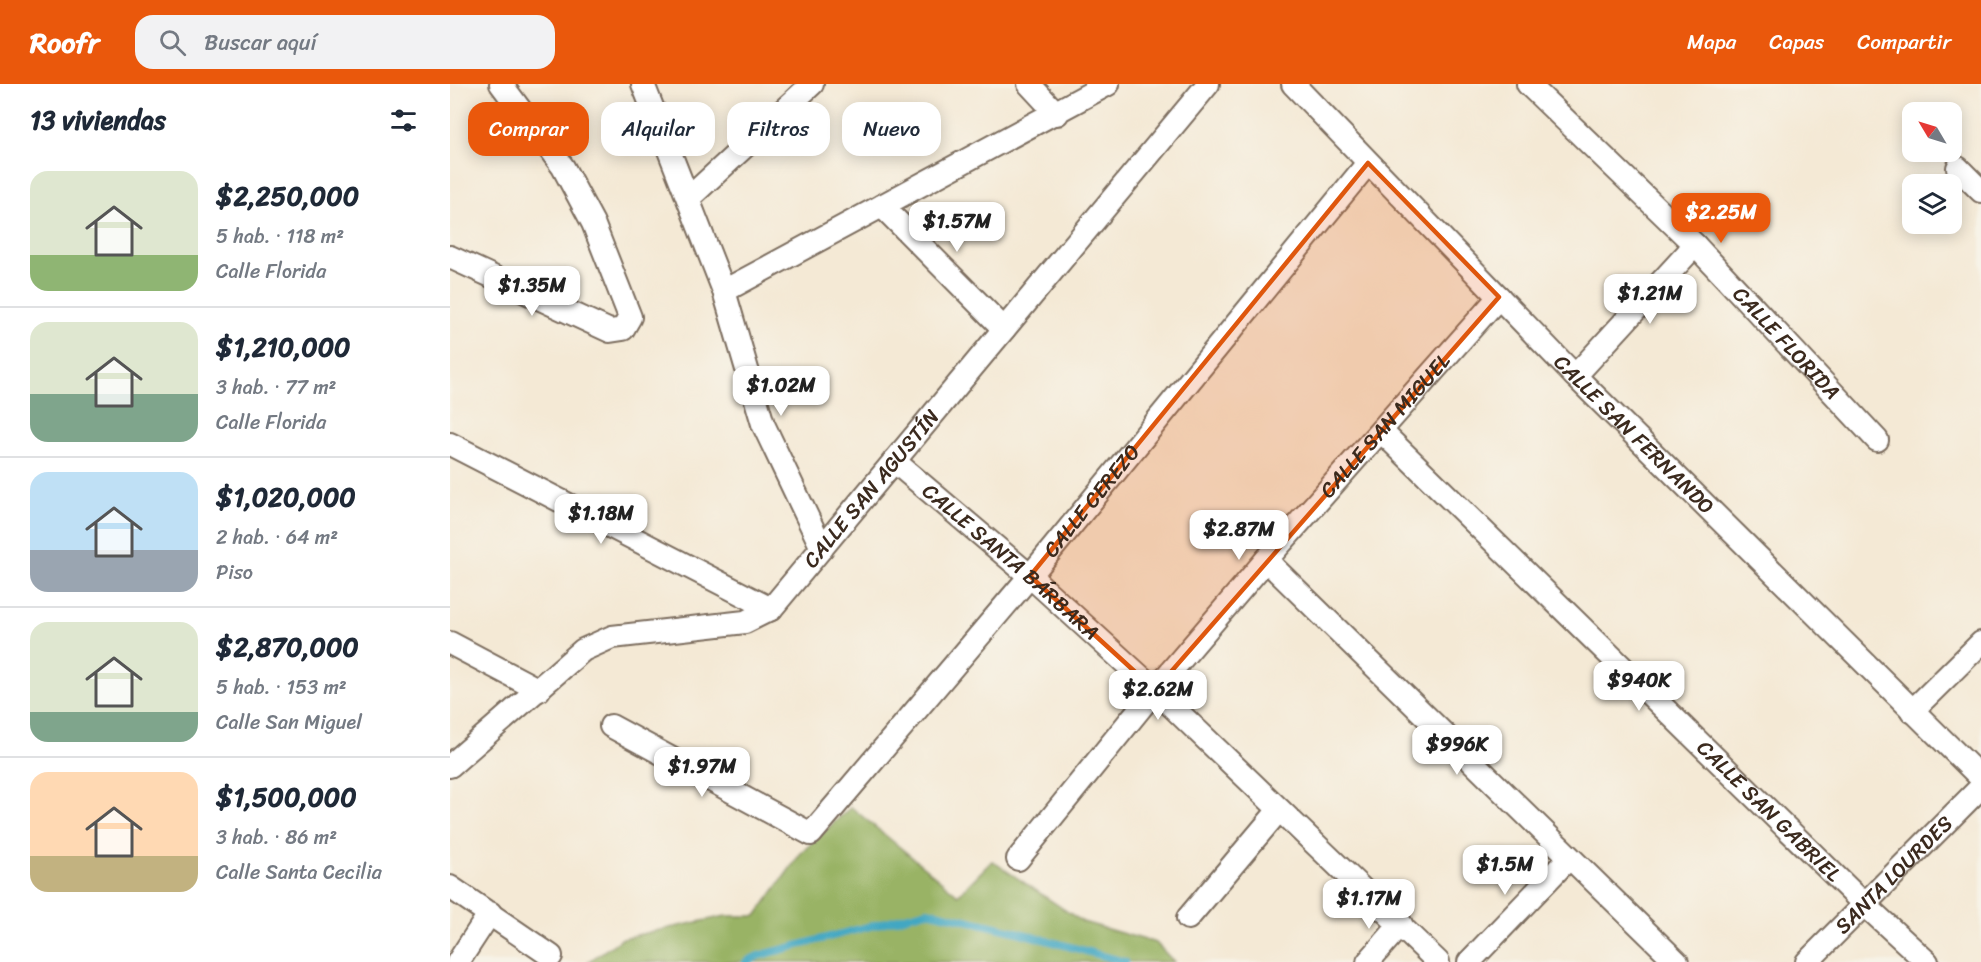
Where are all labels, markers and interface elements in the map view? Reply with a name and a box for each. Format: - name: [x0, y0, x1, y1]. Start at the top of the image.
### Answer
- search box: [135, 15, 555, 69]
- text: Roofr: [30, 18, 99, 67]
- text: Buscar aquí: [204, 23, 317, 62]
- text: Mapa: [1687, 23, 1736, 61]
- text: Capas: [1769, 23, 1824, 61]
- text: Compartir: [1857, 23, 1951, 61]
- icon: search: [156, 26, 189, 59]
- text: 13 viviendas: [30, 97, 166, 143]
- chip: Comprar: [468, 102, 589, 156]
- chip: Alquilar: [601, 102, 715, 156]
- chip: Filtros: [727, 102, 830, 156]
- chip: Nuevo: [842, 102, 941, 156]
- north arrow: [1902, 102, 1962, 162]
- map controls: [1902, 102, 1962, 234]
- icon: filters: [387, 104, 420, 137]
- text: $2,250,000: [216, 173, 359, 219]
- button: layers: [1902, 174, 1962, 234]
- pin: $2.25M: [1672, 193, 1770, 244]
- icon: home: [78, 195, 150, 267]
- text: $2.25M: [1685, 195, 1757, 230]
- pin: $1.57M: [908, 202, 1006, 253]
- text: $1.57M: [923, 204, 991, 239]
- text: 5 hab. · 118 m²: [216, 219, 344, 254]
- text: Calle Florida: [216, 254, 326, 289]
- pin: $1.35M: [483, 266, 581, 317]
- text: $1.35M: [498, 268, 566, 303]
- pin: $1.21M: [1601, 274, 1699, 325]
- text: $1.21M: [1618, 276, 1682, 311]
- street label: CALLE FLORIDA: [1723, 277, 1850, 409]
- text: $1,210,000: [216, 324, 351, 370]
- street label: CALLE SAN MIGUEL: [1310, 344, 1460, 507]
- street label: CALLE SAN FERNANDO: [1544, 345, 1724, 524]
- icon: home: [78, 346, 150, 418]
- pin: $1.02M: [732, 366, 830, 417]
- text: $1.02M: [747, 368, 815, 403]
- text: 3 hab. · 77 m²: [216, 370, 336, 405]
- street label: CALLE SAN AGUSTÍN: [793, 400, 950, 577]
- text: Calle Florida: [216, 405, 326, 440]
- street label: CALLE CEREZO: [1033, 435, 1150, 566]
- street label: CALLE SANTA BÁRBARA: [913, 473, 1108, 650]
- text: $1,020,000: [216, 474, 356, 520]
- pin: $1.18M: [552, 494, 650, 545]
- icon: home: [78, 496, 150, 568]
- text: $1.18M: [568, 496, 634, 531]
- pin: $2.87M: [1190, 510, 1288, 561]
- text: $2.87M: [1204, 512, 1274, 547]
- text: 2 hab. · 64 m²: [216, 520, 338, 555]
- text: Piso: [216, 555, 253, 590]
- text: $2,870,000: [216, 624, 359, 670]
- icon: home: [78, 646, 150, 718]
- pin: $940K: [1597, 661, 1681, 712]
- text: $940K: [1607, 663, 1671, 698]
- text: 5 hab. · 153 m²: [216, 670, 347, 705]
- pin: $2.62M: [1109, 670, 1207, 721]
- text: $2.62M: [1123, 672, 1193, 707]
- text: Calle San Miguel: [216, 705, 362, 740]
- pin: $996K: [1415, 725, 1499, 776]
- text: $996K: [1426, 727, 1488, 762]
- street label: CALLE SAN GABRIEL: [1687, 730, 1851, 892]
- pin: $1.97M: [653, 747, 751, 798]
- text: $1.97M: [668, 749, 736, 784]
- text: $1,500,000: [216, 774, 357, 820]
- icon: home: [78, 796, 150, 868]
- street label: SANTA LOURDES: [1825, 806, 1962, 944]
- text: 3 hab. · 86 m²: [216, 820, 337, 855]
- pin: $1.5M: [1463, 845, 1547, 896]
- text: $1.5M: [1477, 847, 1533, 882]
- text: Calle Santa Cecilia: [216, 855, 382, 890]
- pin: $1.17M: [1320, 879, 1418, 930]
- text: $1.17M: [1337, 881, 1401, 916]

